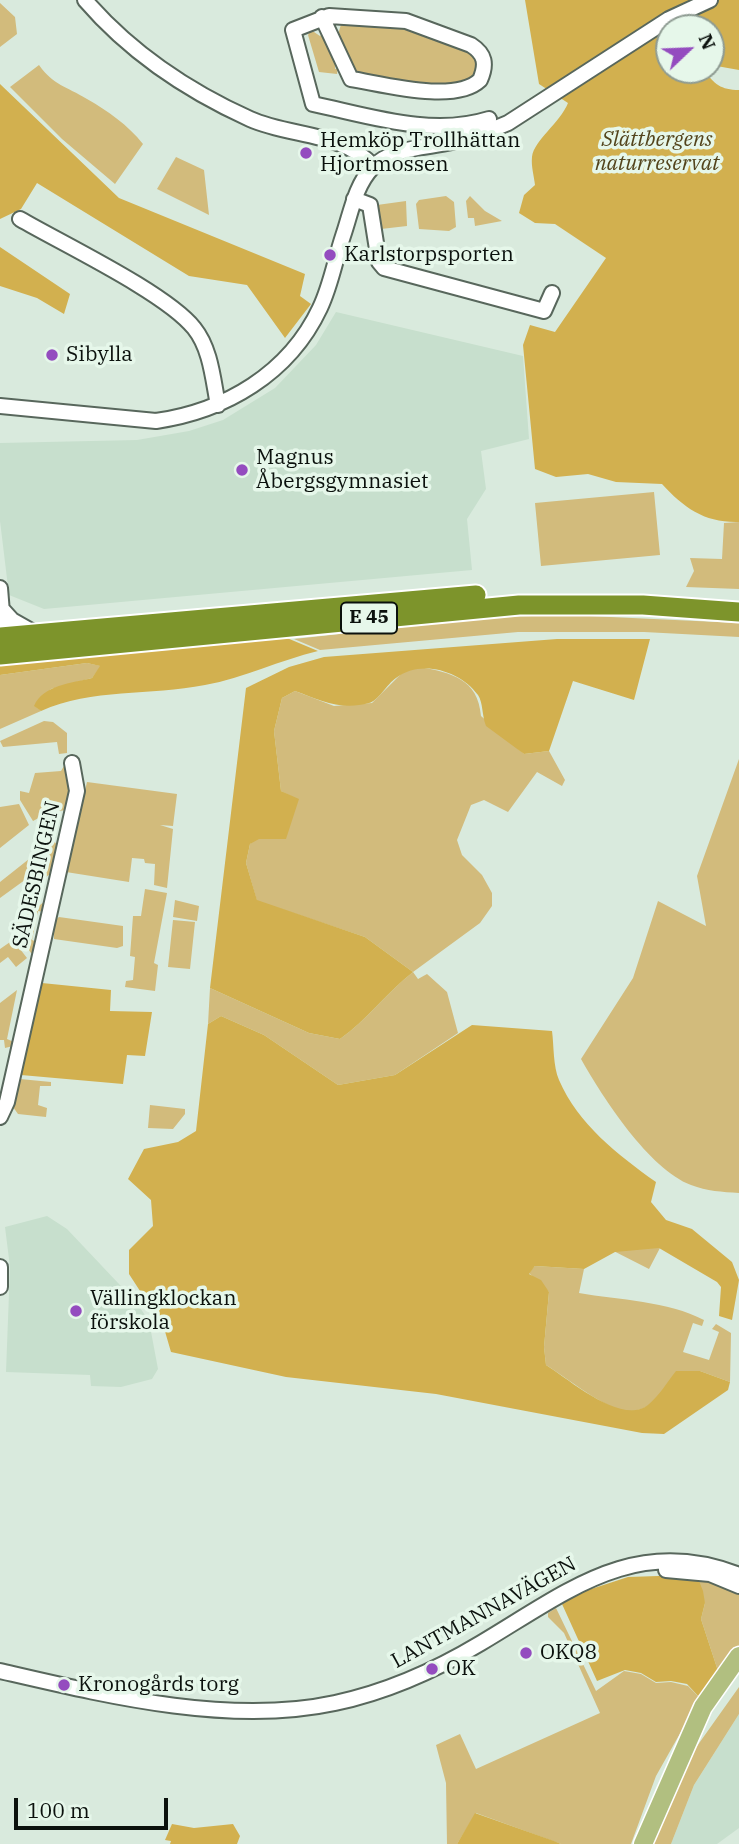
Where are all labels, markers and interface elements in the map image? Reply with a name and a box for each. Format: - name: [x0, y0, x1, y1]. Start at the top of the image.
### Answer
- north arrow: [655, 14, 725, 84]
- text: N: [694, 30, 721, 53]
- park label: Slättbergens naturreservat: [595, 127, 719, 177]
- place label: Hemköp Trollhättan Hjortmossen: [320, 128, 520, 178]
- marker: Hemköp Trollhättan Hjortmossen: [298, 145, 314, 161]
- place label: Karlstorpsporten: [344, 242, 514, 268]
- marker: Karlstorpsporten: [322, 247, 338, 263]
- place label: Sibylla: [66, 342, 133, 368]
- marker: Sibylla: [44, 347, 60, 363]
- place label: Magnus Åbergsgymnasiet: [256, 445, 428, 495]
- marker: Magnus Åbergsgymnasiet: [234, 462, 250, 478]
- road number: E 45: [341, 603, 397, 634]
- street label: SÄDESBINGEN: [8, 799, 66, 951]
- place label: Vällingklockan förskola: [90, 1286, 237, 1336]
- marker: Vällingklockan förskola: [68, 1303, 84, 1319]
- street label: LANTMANNAVÄGEN: [387, 1552, 581, 1674]
- place label: OKQ8: [540, 1640, 597, 1666]
- marker: OKQ8: [518, 1645, 534, 1661]
- place label: OK: [446, 1656, 476, 1682]
- marker: OK: [424, 1661, 440, 1677]
- place label: Kronogårds torg: [78, 1672, 239, 1698]
- marker: Kronogårds torg: [56, 1677, 72, 1693]
- scale bar: [18, 1784, 172, 1828]
- text: 100 m: [27, 1796, 90, 1824]

